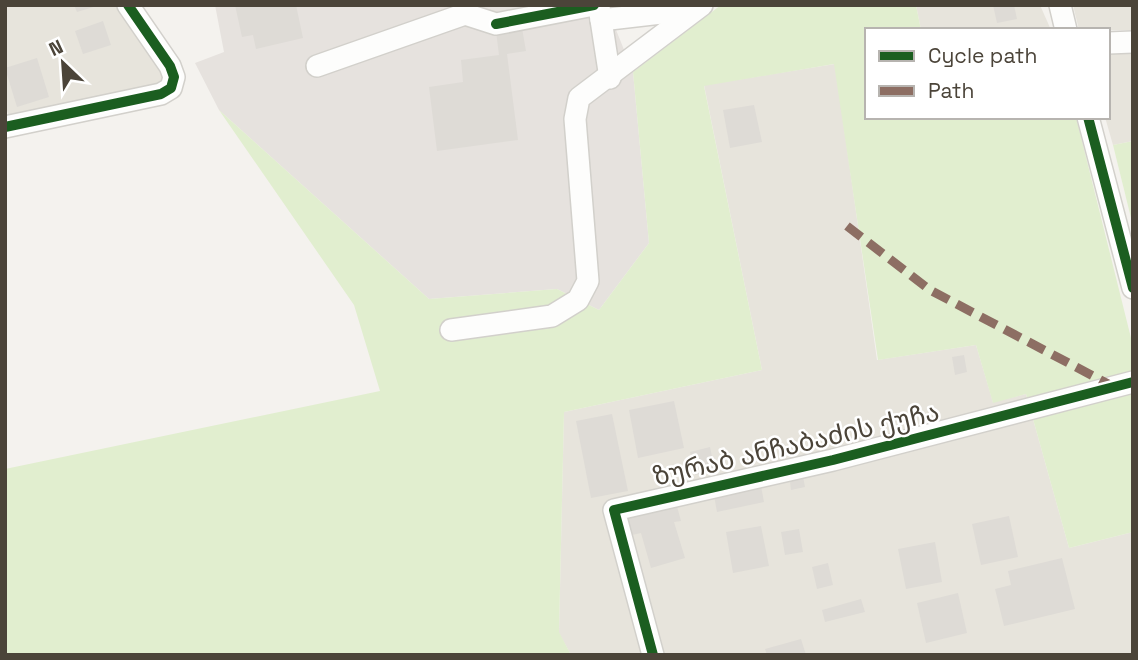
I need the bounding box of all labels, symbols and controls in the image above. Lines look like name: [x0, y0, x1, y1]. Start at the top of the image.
north arrow: [28, 28, 98, 98]
legend: [865, 28, 1110, 119]
text: N: [45, 34, 67, 62]
text: Cycle path: [928, 42, 1037, 69]
text: Path: [928, 77, 974, 104]
street label: ზურაბ ანჩაბაძის ქუჩა: [650, 395, 942, 493]

